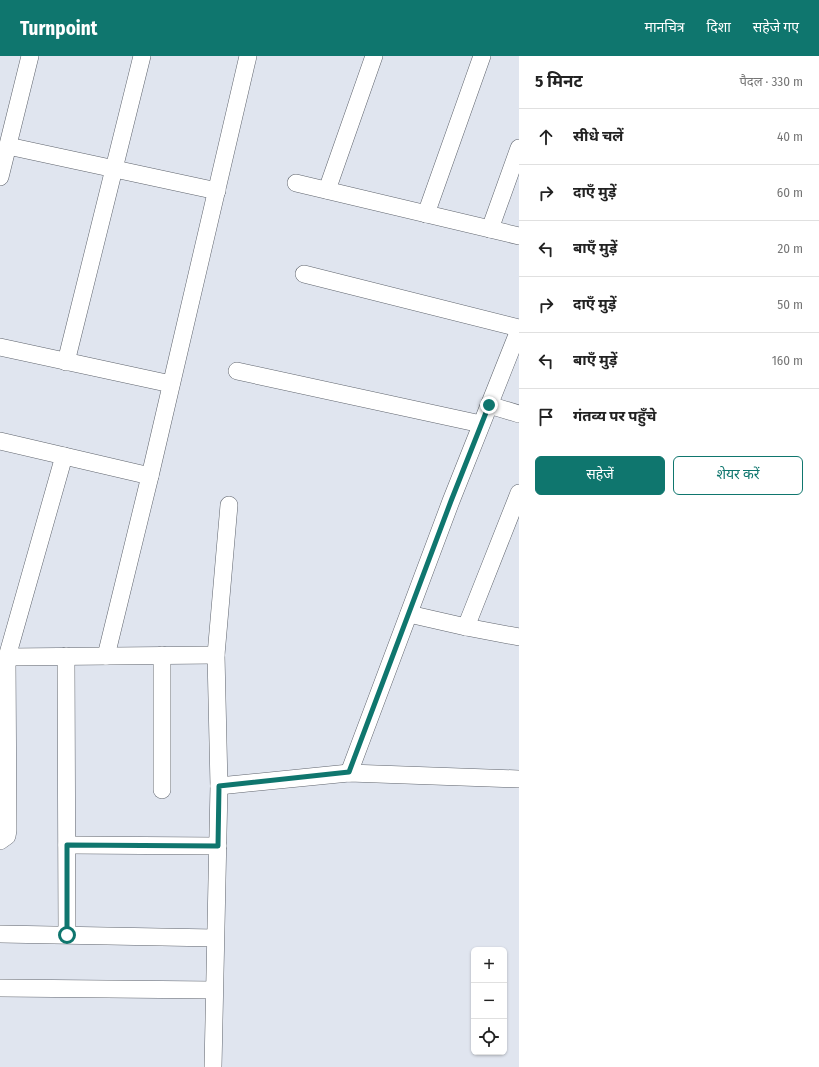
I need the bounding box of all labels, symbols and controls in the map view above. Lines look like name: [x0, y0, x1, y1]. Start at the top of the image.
text: Turnpoint: [20, 17, 97, 40]
text: मानचित्र: [645, 19, 685, 36]
text: दिशा: [707, 19, 731, 36]
text: सहेजे गए: [753, 19, 799, 36]
text: 5 मिनट: [535, 71, 583, 92]
text: पैदल · 330 m: [739, 74, 803, 89]
icon: ahead: [535, 126, 557, 148]
text: सीधे चलें: [573, 127, 623, 145]
text: 40 m: [777, 129, 803, 144]
icon: right: [535, 182, 557, 204]
text: दाएँ मुड़ें: [573, 183, 616, 201]
text: 60 m: [777, 185, 803, 200]
icon: left: [535, 238, 557, 260]
text: बाएँ मुड़ें: [573, 239, 617, 257]
text: 20 m: [777, 241, 803, 256]
icon: right: [535, 294, 557, 316]
text: दाएँ मुड़ें: [573, 295, 616, 313]
text: 50 m: [777, 297, 803, 312]
icon: left: [535, 350, 557, 372]
text: बाएँ मुड़ें: [573, 351, 617, 369]
text: 160 m: [772, 353, 803, 368]
route end: [480, 396, 498, 414]
icon: arrive: [535, 406, 557, 428]
text: गंतव्य पर पहुँचे: [573, 407, 656, 425]
button: सहेजें: [535, 456, 665, 495]
button: शेयर करें: [673, 456, 803, 495]
route start: [58, 926, 76, 944]
map controls: [471, 947, 507, 1055]
button: +: [471, 947, 507, 983]
button: −: [471, 983, 507, 1019]
button: locate: [471, 1019, 507, 1055]

